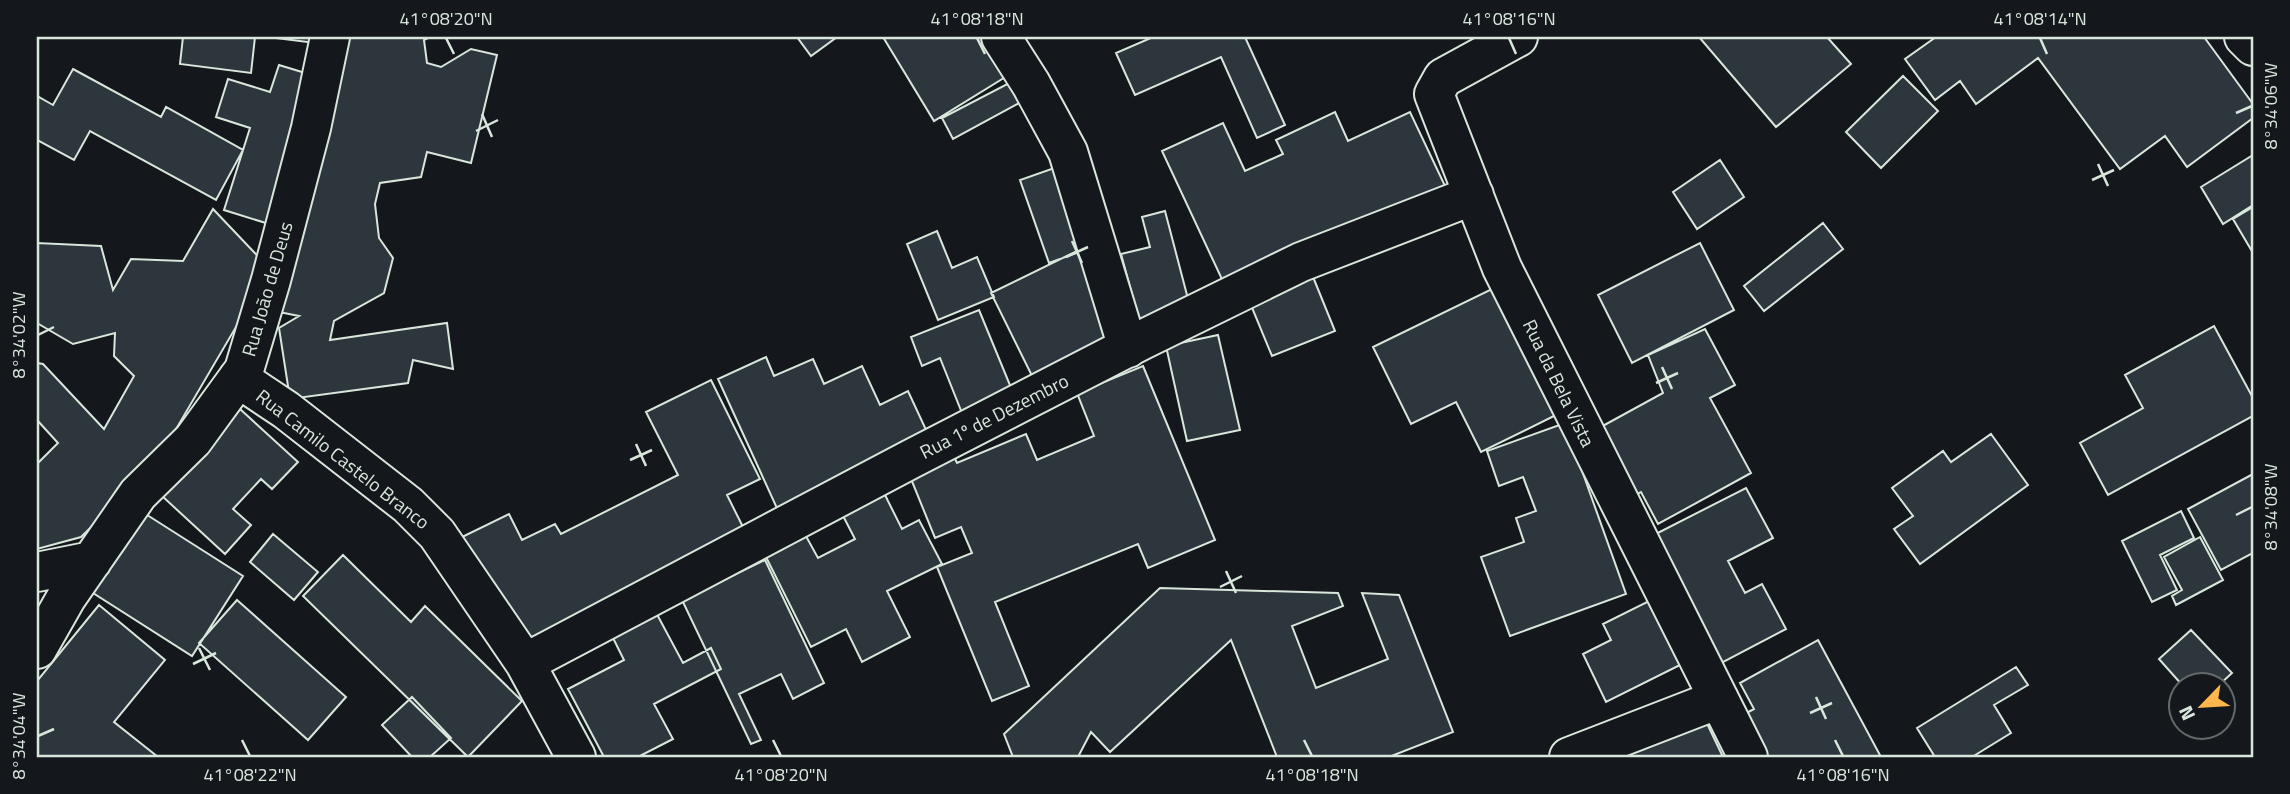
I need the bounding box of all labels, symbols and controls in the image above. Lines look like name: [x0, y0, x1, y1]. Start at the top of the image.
text: 41°08'20"N: [399, 5, 493, 32]
text: 41°08'18"N: [930, 5, 1024, 32]
text: 41°08'16"N: [1462, 5, 1556, 32]
text: 41°08'14"N: [1993, 5, 2087, 32]
text: 8°34'06"W: [2257, 63, 2284, 149]
street label: Rua João de Deus: [233, 218, 300, 360]
text: 8°34'02"W: [5, 292, 32, 378]
street label: Rua da Bela Vista: [1516, 314, 1603, 452]
street label: Rua 1º de Dezembro: [914, 365, 1073, 466]
street label: Rua Camilo Castelo Branco: [250, 381, 436, 536]
text: 8°34'08"W: [2257, 464, 2284, 550]
north arrow: [2168, 672, 2238, 742]
text: 8°34'04"W: [5, 693, 32, 779]
text: N: [2170, 701, 2202, 725]
text: 41°08'22"N: [203, 761, 297, 788]
text: 41°08'20"N: [734, 761, 828, 788]
text: 41°08'18"N: [1265, 761, 1359, 788]
text: 41°08'16"N: [1796, 761, 1890, 788]

